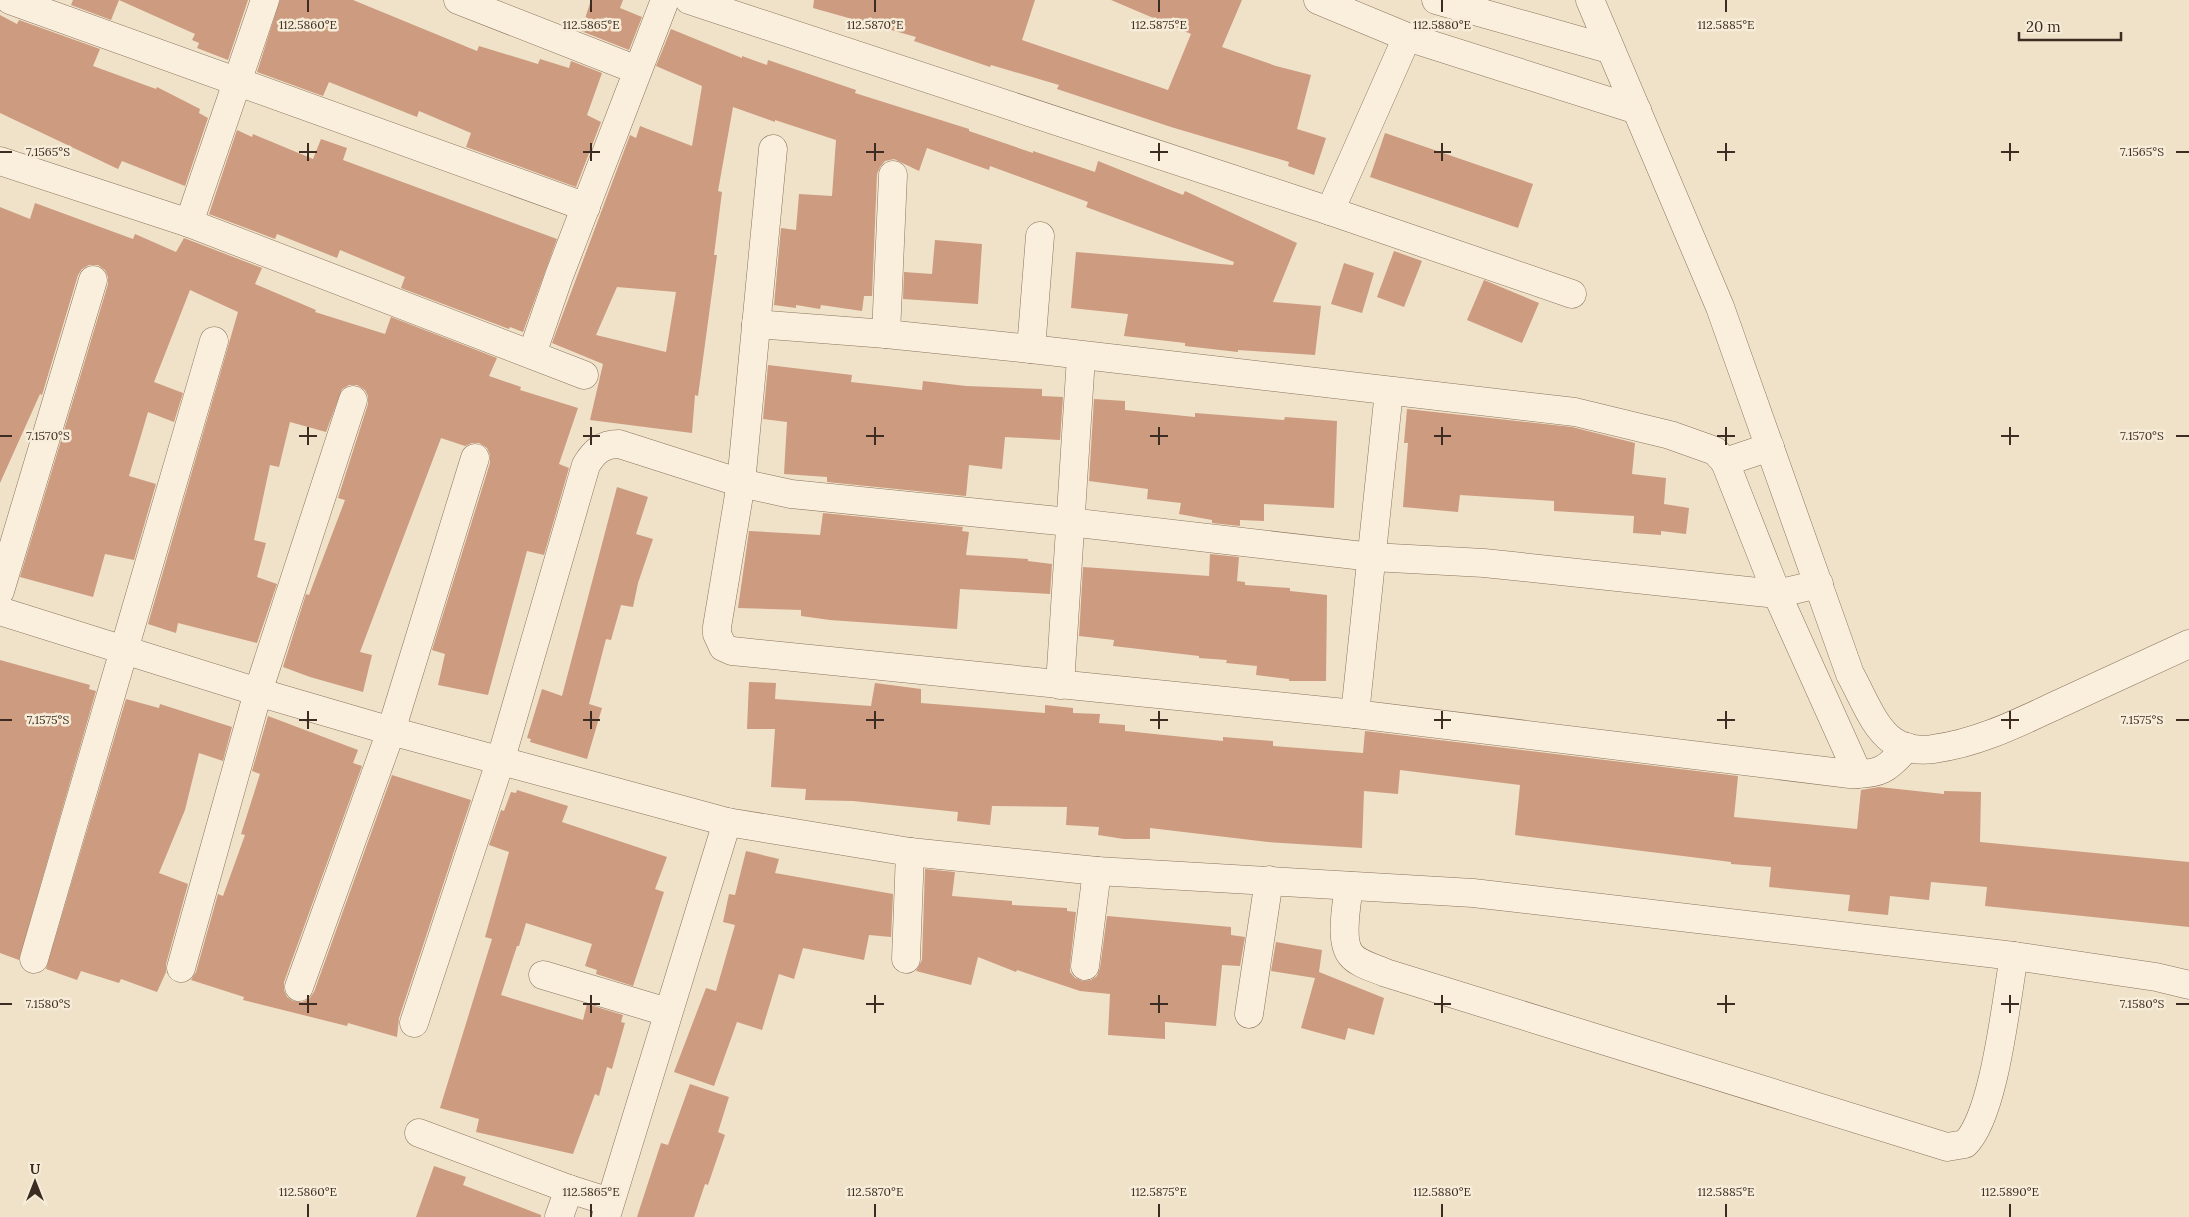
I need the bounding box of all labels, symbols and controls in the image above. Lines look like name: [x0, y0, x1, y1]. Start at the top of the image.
scale bar: [2019, 10, 2122, 42]
text: 112.5860°E: [279, 17, 337, 32]
text: 112.5865°E: [562, 17, 620, 32]
text: 112.5870°E: [847, 17, 903, 32]
text: 112.5875°E: [1131, 17, 1187, 32]
text: 112.5880°E: [1413, 17, 1471, 32]
text: 112.5885°E: [1697, 17, 1755, 32]
text: 20 m: [2026, 17, 2061, 36]
text: 7.1565°S: [26, 144, 70, 159]
text: 7.1565°S: [2120, 144, 2164, 159]
text: 7.1570°S: [26, 428, 70, 443]
text: 7.1570°S: [2120, 428, 2164, 443]
text: 7.1575°S: [27, 712, 69, 727]
text: 7.1575°S: [2121, 712, 2163, 727]
text: 7.1580°S: [26, 996, 71, 1011]
text: 7.1580°S: [2120, 996, 2165, 1011]
north arrow: [10, 1157, 60, 1207]
text: U: [30, 1160, 41, 1178]
text: 112.5860°E: [279, 1184, 337, 1199]
text: 112.5865°E: [562, 1184, 620, 1199]
text: 112.5870°E: [847, 1184, 903, 1199]
text: 112.5875°E: [1131, 1184, 1187, 1199]
text: 112.5880°E: [1413, 1184, 1471, 1199]
text: 112.5885°E: [1697, 1184, 1755, 1199]
text: 112.5890°E: [1981, 1184, 2039, 1199]

